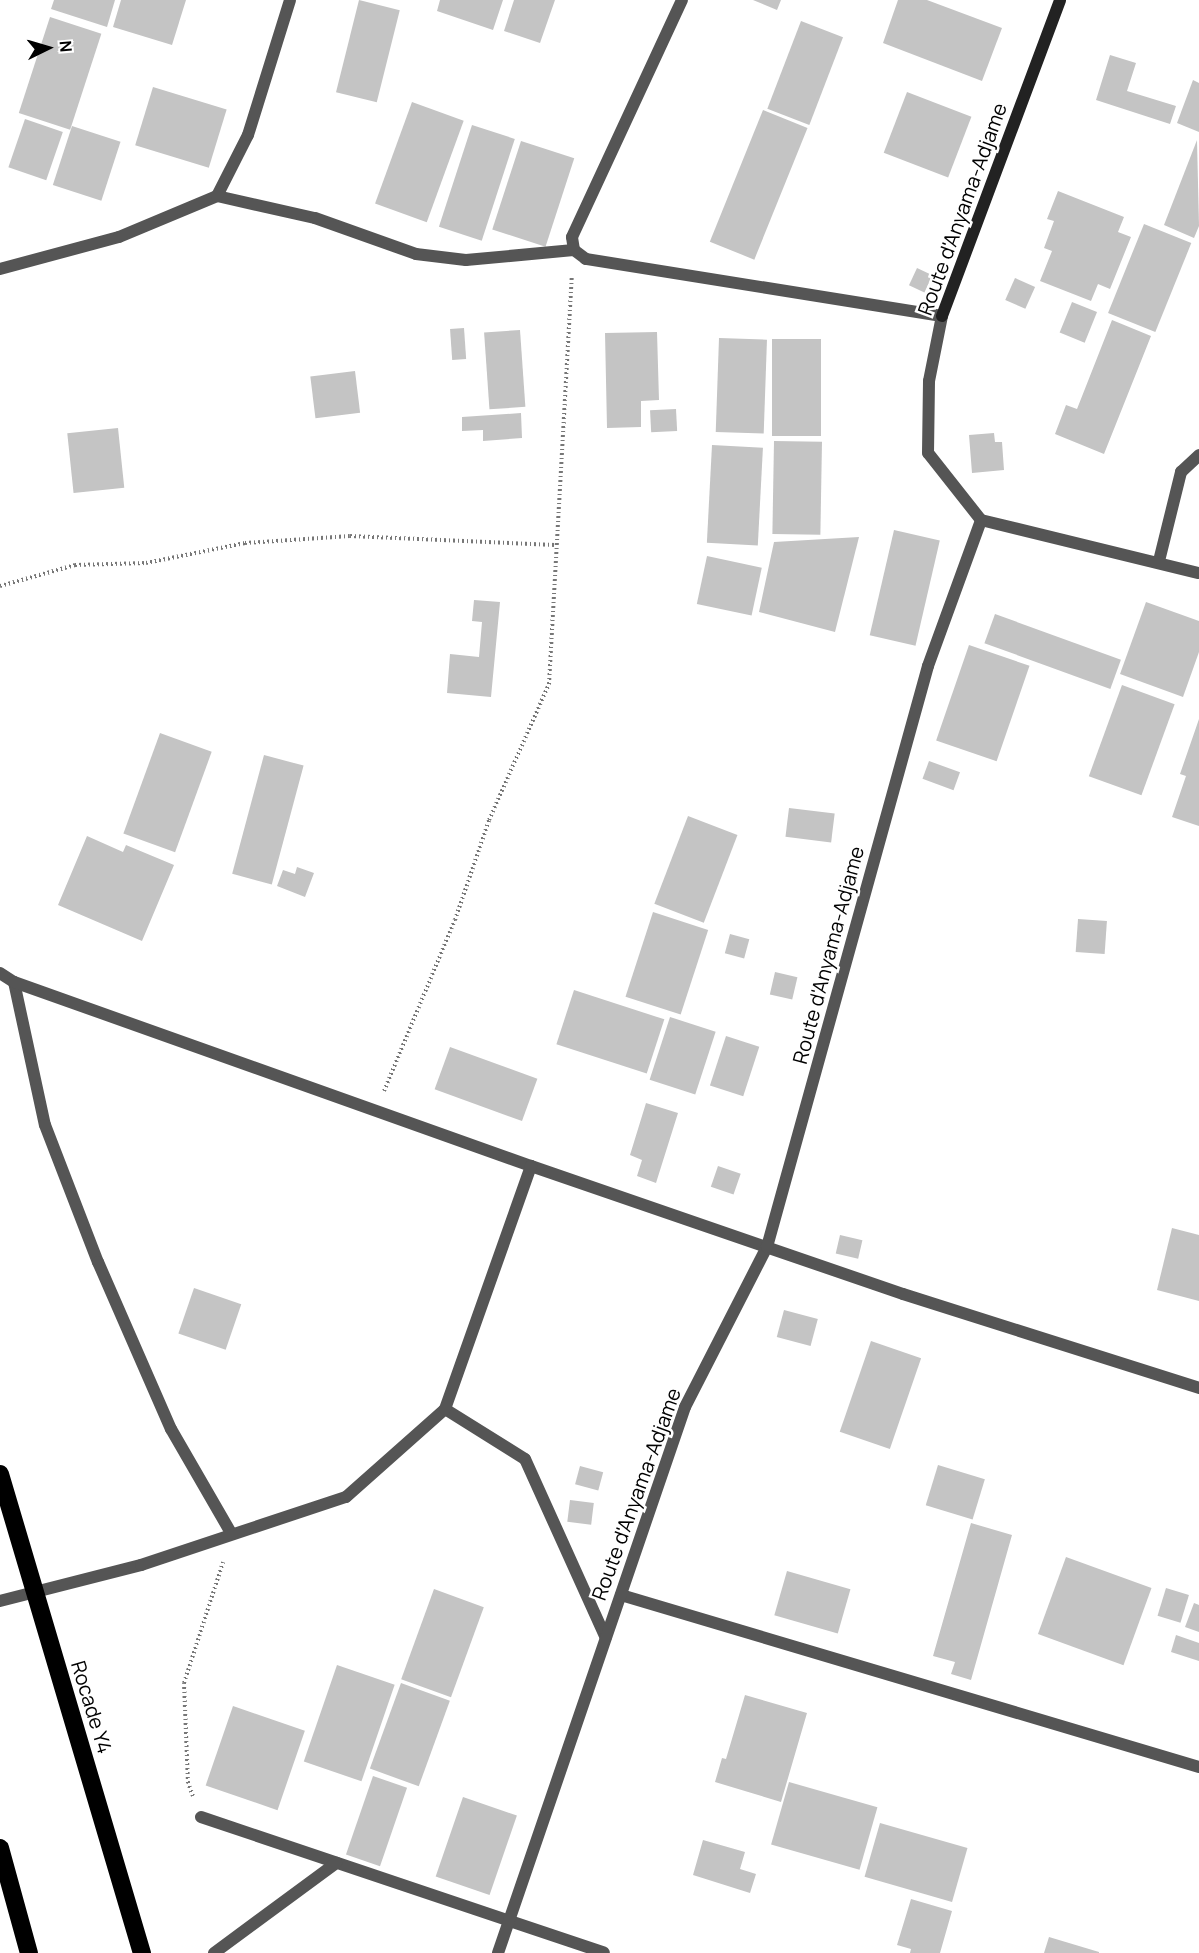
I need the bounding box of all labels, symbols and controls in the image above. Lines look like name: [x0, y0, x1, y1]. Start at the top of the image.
north arrow: [18, 18, 78, 78]
text: N: [54, 40, 77, 53]
street label: Route d'Anyama-Adjame: [912, 100, 1012, 318]
street label: Route d'Anyama-Adjame: [787, 844, 869, 1066]
street label: Route d'Anyama-Adjame: [586, 1385, 686, 1603]
street label: Rocade Y4: [67, 1658, 117, 1756]

